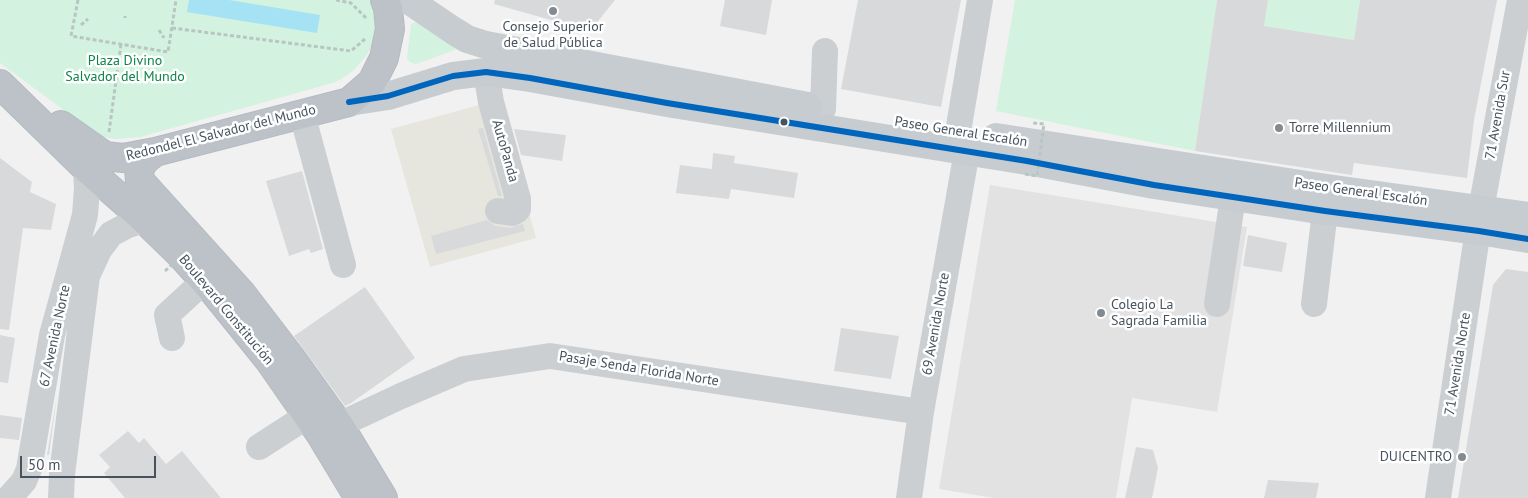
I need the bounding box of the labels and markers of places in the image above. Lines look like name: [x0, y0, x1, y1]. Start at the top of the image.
marker: Consejo Superior de Salud Pública: [547, 5, 559, 17]
place label: Consejo Superior de Salud Pública: [502, 19, 604, 52]
unlabelled marker: [779, 117, 789, 127]
place label: Torre Millennium: [1289, 120, 1391, 136]
marker: Torre Millennium: [1273, 122, 1285, 134]
place label: Colegio La Sagrada Familia: [1111, 297, 1207, 330]
marker: Colegio La Sagrada Familia: [1095, 307, 1107, 319]
place label: DUICENTRO: [1380, 449, 1452, 465]
marker: DUICENTRO: [1456, 451, 1468, 463]

